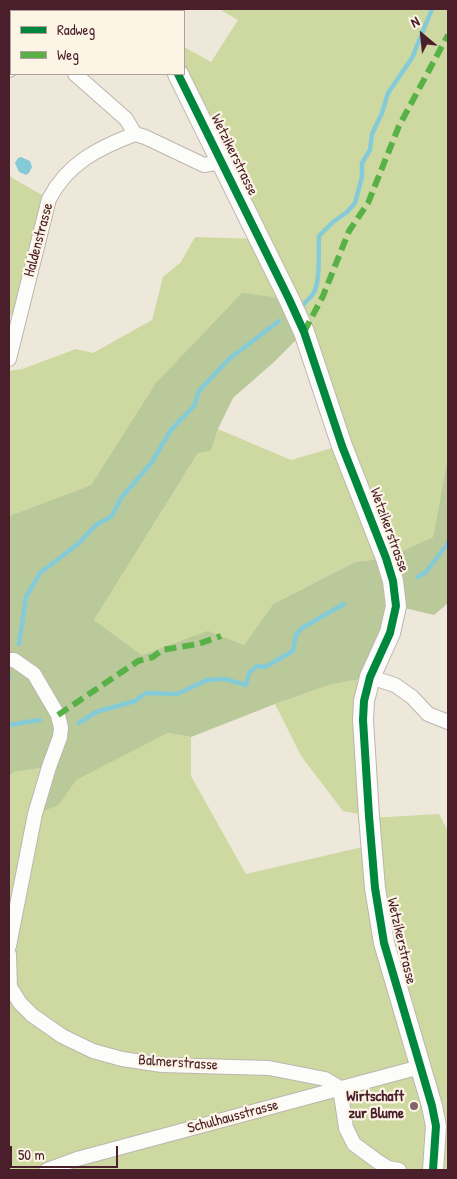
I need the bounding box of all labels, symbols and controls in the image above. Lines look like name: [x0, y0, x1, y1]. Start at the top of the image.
legend: [10, 10, 185, 75]
north arrow: [397, 10, 447, 60]
text: N: [407, 11, 422, 31]
text: Radweg: [57, 19, 95, 40]
text: Weg: [57, 44, 79, 65]
street label: Wetzikerstrasse: [207, 111, 261, 199]
street label: Haldenstrasse: [21, 201, 57, 279]
street label: Wetzikerstrasse: [365, 485, 413, 575]
street label: Wetzikerstrasse: [382, 896, 420, 986]
street label: Balmerstrasse: [138, 1051, 218, 1075]
place label: Wirtschaft zur Blume: [346, 1088, 404, 1123]
street label: Schulhausstrasse: [186, 1096, 280, 1138]
marker: Wirtschaft zur Blume: [408, 1100, 420, 1112]
scale bar: [12, 1136, 120, 1168]
text: 50 m: [18, 1144, 45, 1165]

